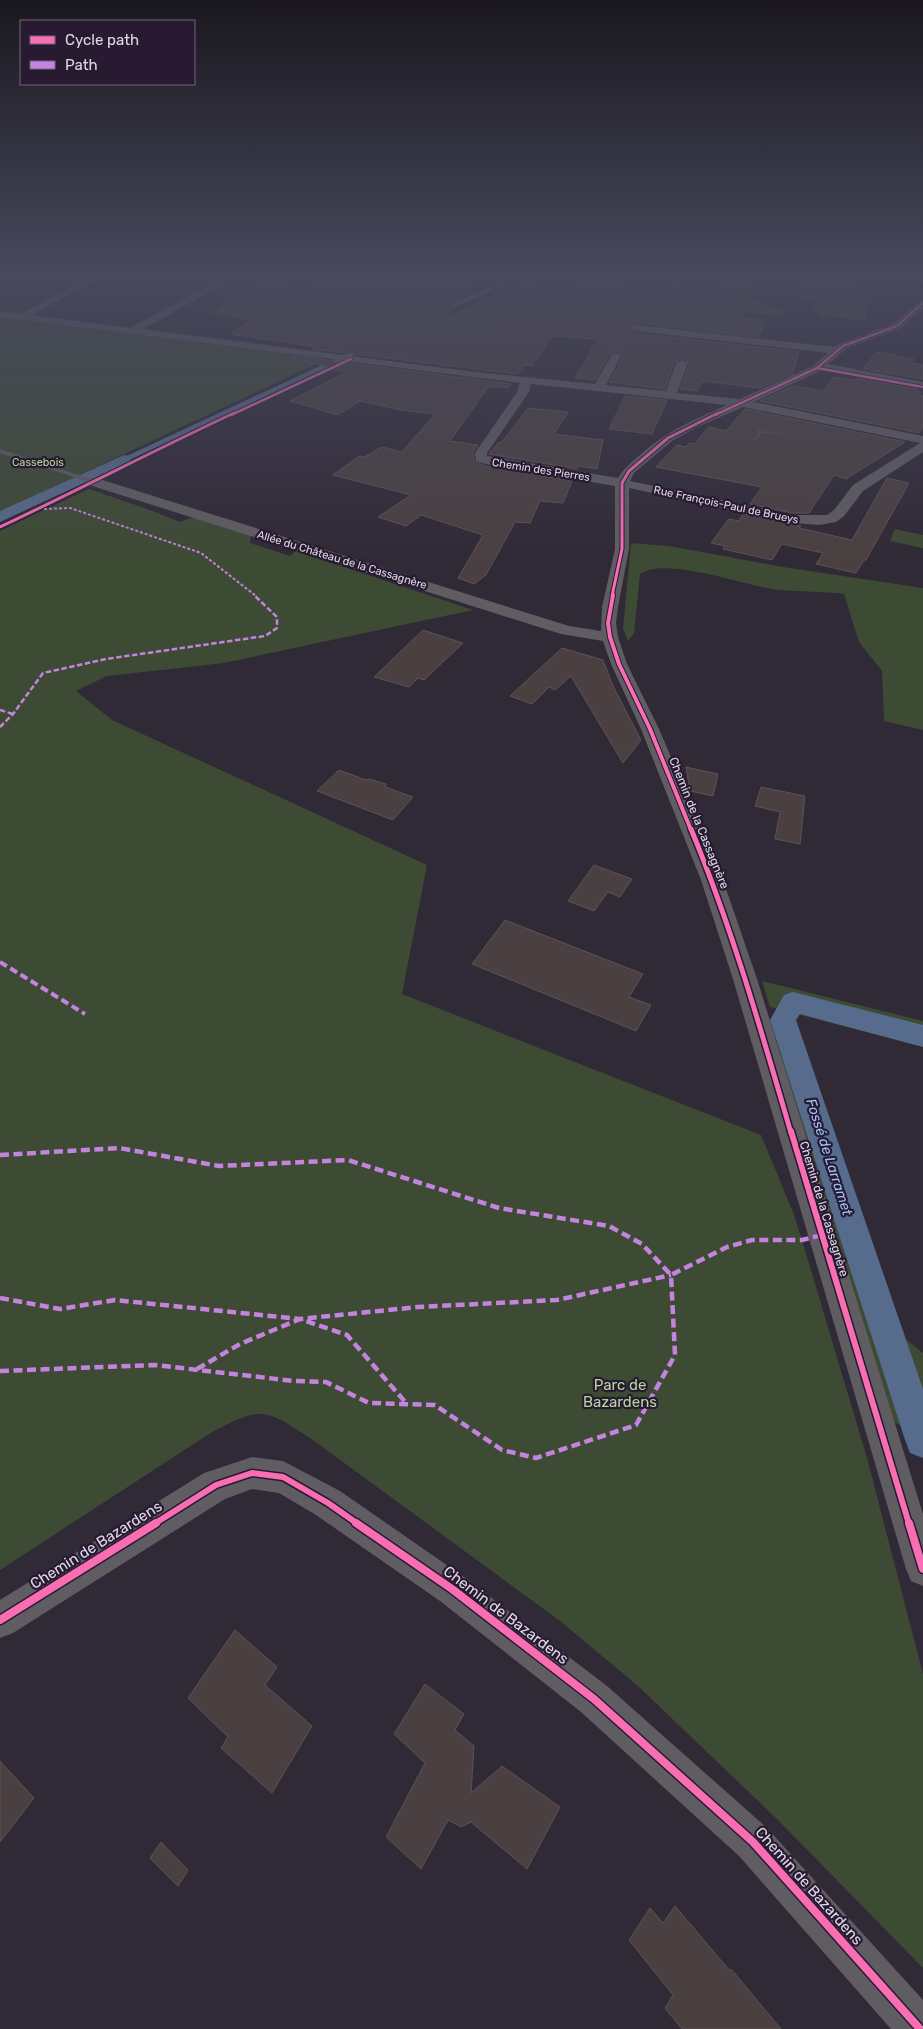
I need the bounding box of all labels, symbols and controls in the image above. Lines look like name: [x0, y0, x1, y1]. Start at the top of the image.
legend: [20, 20, 195, 85]
text: Cycle path: [65, 31, 139, 49]
text: Path: [65, 56, 98, 74]
park label: Cassebois: [12, 456, 64, 469]
street label: Chemin des Pierres: [491, 456, 591, 484]
street label: Rue François-Paul de Brueys: [652, 483, 800, 527]
street label: Allée du Château de la Cassagnère: [256, 528, 428, 592]
street label: Chemin de la Cassagnère: [666, 755, 732, 891]
water label: Fossé de Larramet: [802, 1096, 856, 1218]
street label: Chemin de la Cassagnère: [797, 1140, 851, 1279]
park label: Parc de Bazardens: [583, 1376, 657, 1411]
street label: Chemin de Bazardens: [27, 1497, 166, 1593]
street label: Chemin de Bazardens: [440, 1562, 572, 1668]
street label: Chemin de Bazardens: [751, 1823, 867, 1949]

